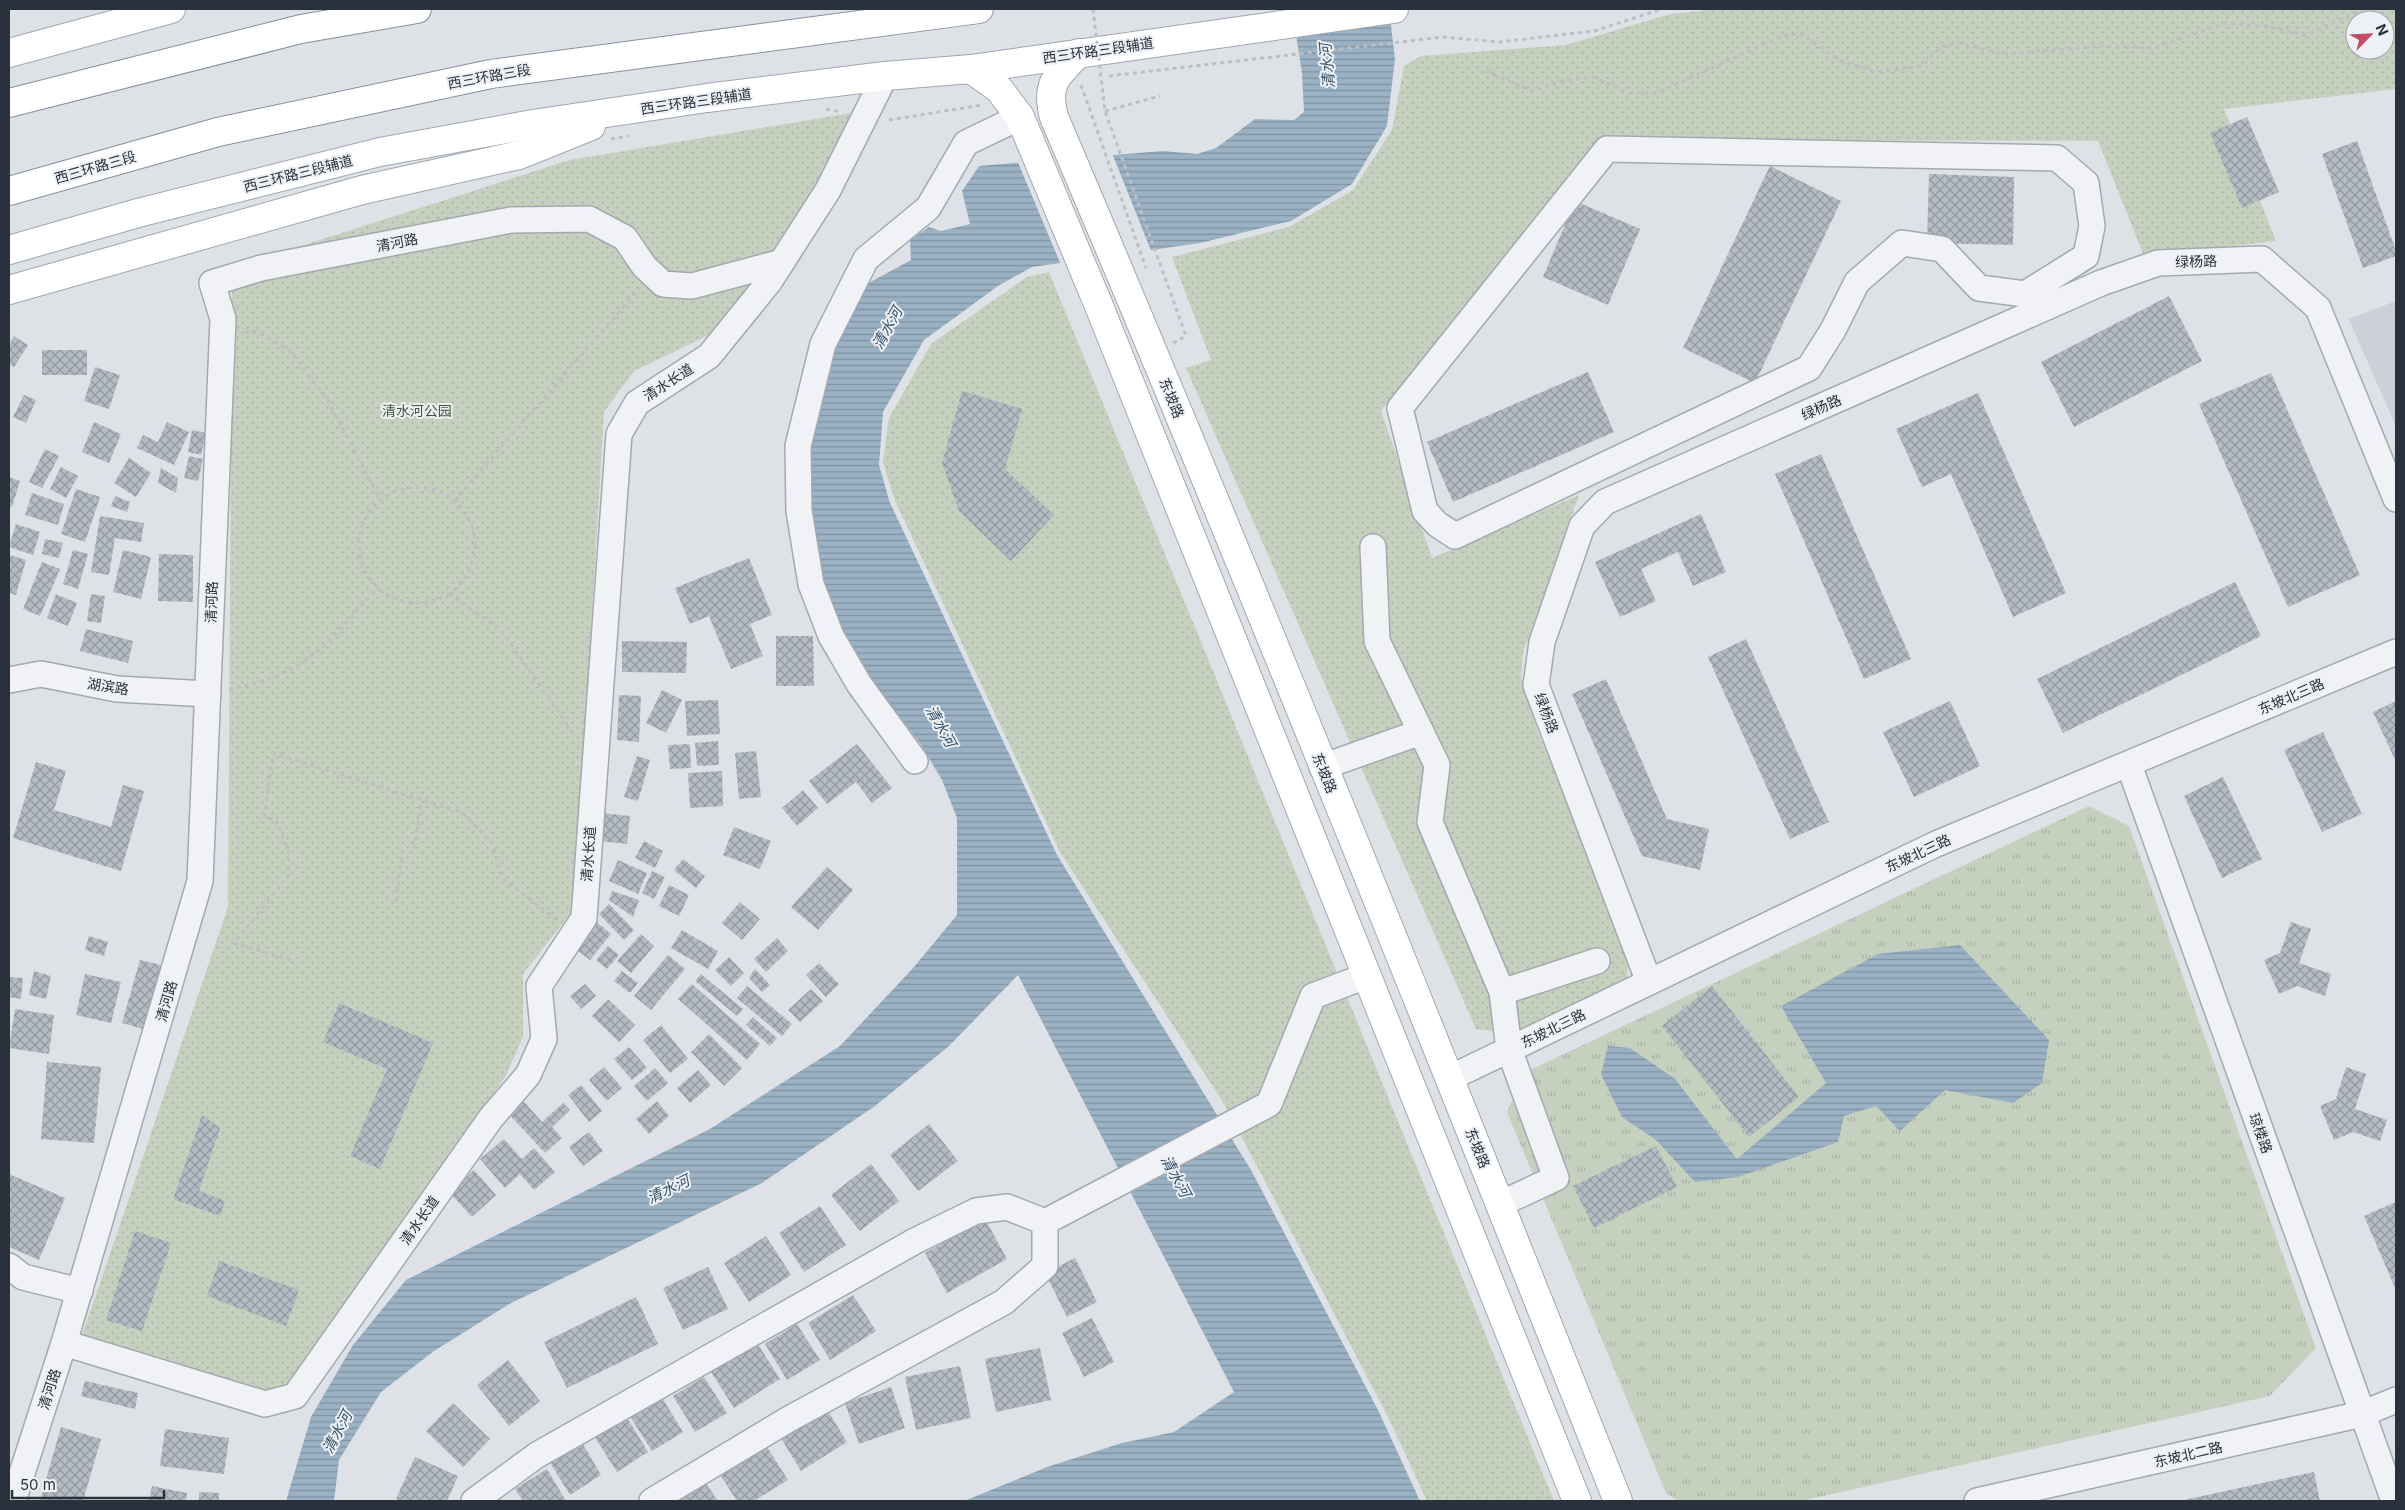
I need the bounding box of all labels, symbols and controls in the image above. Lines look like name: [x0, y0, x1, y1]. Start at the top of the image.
north arrow: [2345, 10, 2395, 60]
text: N: [2372, 21, 2392, 38]
street label: 西三环路三段辅道: [1041, 34, 1155, 66]
water label: 清水河: [1315, 40, 1338, 89]
street label: 西三环路三段: [446, 60, 532, 92]
street label: 西三环路三段辅道: [639, 85, 753, 117]
street label: 西三环路三段: [52, 147, 138, 187]
street label: 西三环路三段辅道: [242, 151, 354, 195]
street label: 清河路: [375, 230, 419, 254]
street label: 绿杨路: [2175, 252, 2217, 270]
water label: 清水河: [868, 301, 908, 352]
street label: 清水长道: [640, 360, 696, 404]
street label: 东坡路: [1156, 375, 1188, 421]
street label: 绿杨路: [1798, 391, 1844, 423]
park label: 清水河公园: [382, 402, 452, 419]
street label: 清河路: [202, 581, 220, 623]
street label: 湖滨路: [86, 674, 130, 698]
street label: 东坡北三路: [2255, 675, 2327, 717]
street label: 绿杨路: [1532, 690, 1562, 736]
water label: 清水河: [922, 702, 962, 753]
street label: 东坡路: [1309, 750, 1341, 796]
street label: 清水长道: [578, 825, 598, 883]
street label: 东坡北三路: [1883, 831, 1953, 875]
street label: 清河路: [152, 978, 180, 1024]
street label: 东坡北三路: [1518, 1005, 1588, 1051]
street label: 琼楼路: [2246, 1110, 2276, 1156]
street label: 东坡路: [1462, 1125, 1494, 1171]
water label: 清水河: [1157, 1152, 1196, 1203]
water label: 清水河: [644, 1169, 695, 1207]
street label: 清水长道: [396, 1192, 442, 1248]
street label: 清河路: [34, 1366, 64, 1412]
water label: 清水河: [318, 1405, 357, 1456]
street label: 东坡北二路: [2152, 1438, 2224, 1470]
scale bar: [12, 1468, 165, 1500]
text: 50 m: [20, 1475, 56, 1494]

